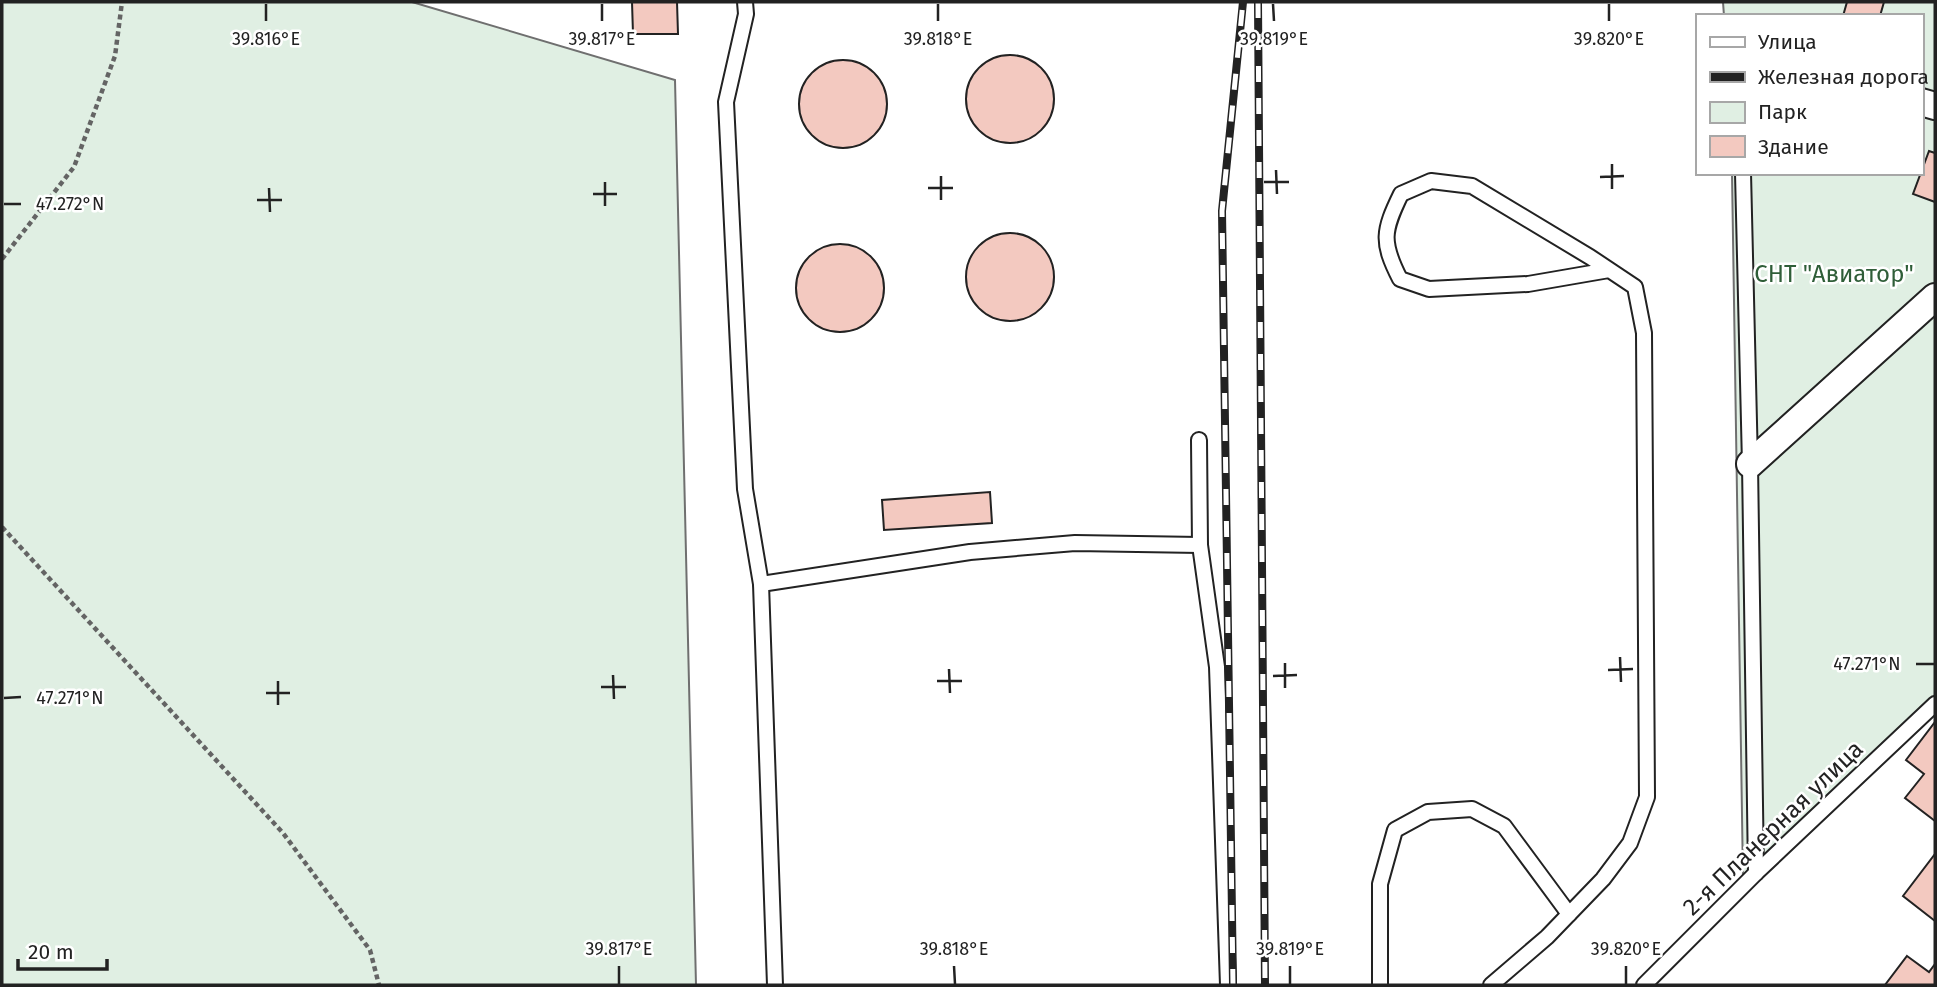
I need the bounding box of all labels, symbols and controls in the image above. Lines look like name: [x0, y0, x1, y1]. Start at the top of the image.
legend: [1696, 14, 1923, 175]
text: 39.816°E: [232, 28, 300, 50]
text: 39.817°E: [569, 28, 635, 50]
text: 39.818°E: [904, 28, 972, 50]
text: 39.819°E: [1240, 28, 1308, 50]
text: 39.820°E: [1574, 28, 1644, 50]
text: Улица: [1758, 29, 1817, 55]
text: Железная дорога: [1758, 64, 1929, 90]
text: Парк: [1758, 99, 1807, 125]
text: Здание: [1758, 134, 1829, 160]
text: 47.272°N: [36, 193, 104, 215]
park label: СНТ "Авиатор": [1754, 260, 1914, 288]
text: 47.271°N: [1833, 653, 1901, 675]
text: 47.271°N: [36, 687, 104, 709]
street label: 2-я Планерная улица: [1677, 735, 1869, 921]
scale bar: [18, 928, 107, 972]
text: 39.817°E: [586, 938, 652, 960]
text: 39.818°E: [920, 938, 988, 960]
text: 39.819°E: [1256, 938, 1324, 960]
text: 39.820°E: [1591, 938, 1661, 960]
text: 20 m: [28, 939, 74, 965]

